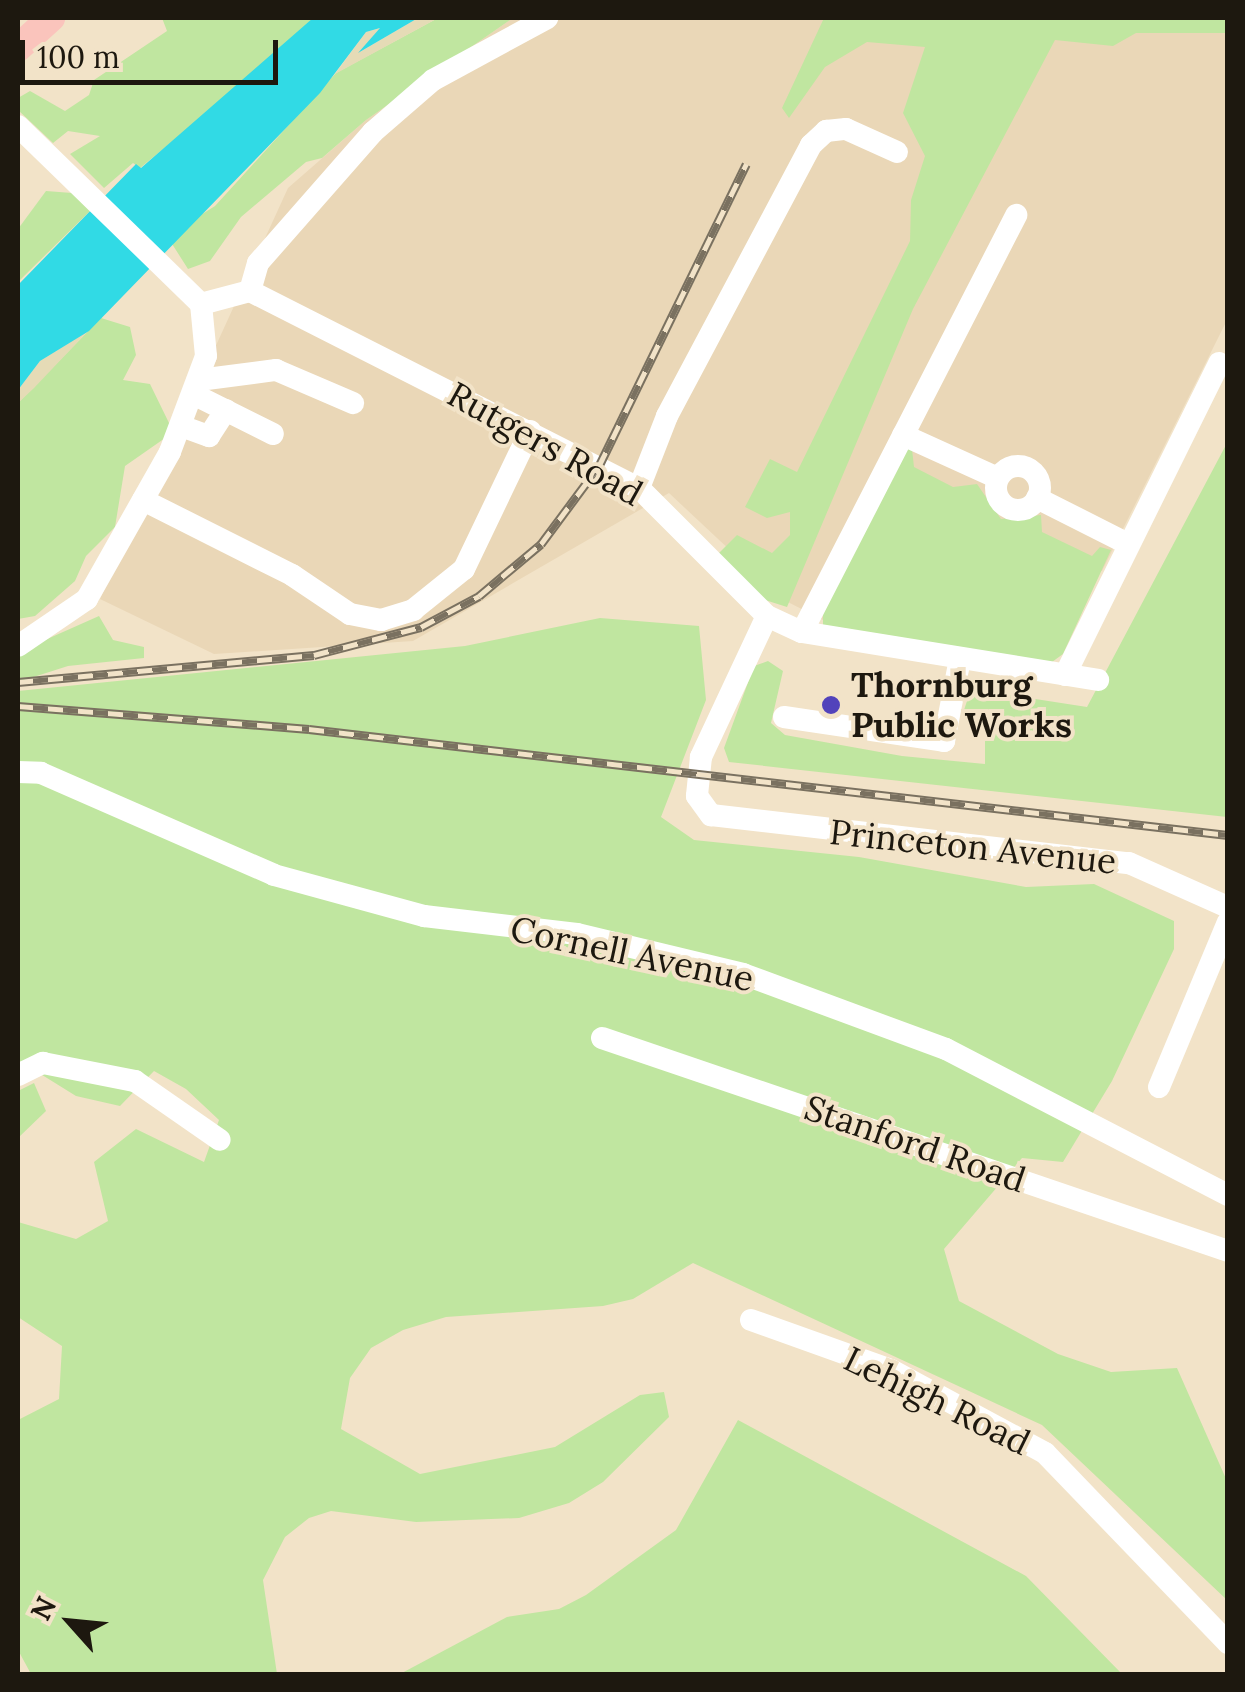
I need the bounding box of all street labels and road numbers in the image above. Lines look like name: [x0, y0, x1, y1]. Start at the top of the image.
street label: Rutgers Road: [440, 373, 650, 515]
street label: Princeton Avenue: [828, 811, 1118, 883]
street label: Cornell Avenue: [507, 908, 757, 1000]
street label: Stanford Road: [799, 1087, 1031, 1201]
street label: Lehigh Road: [837, 1338, 1037, 1464]

